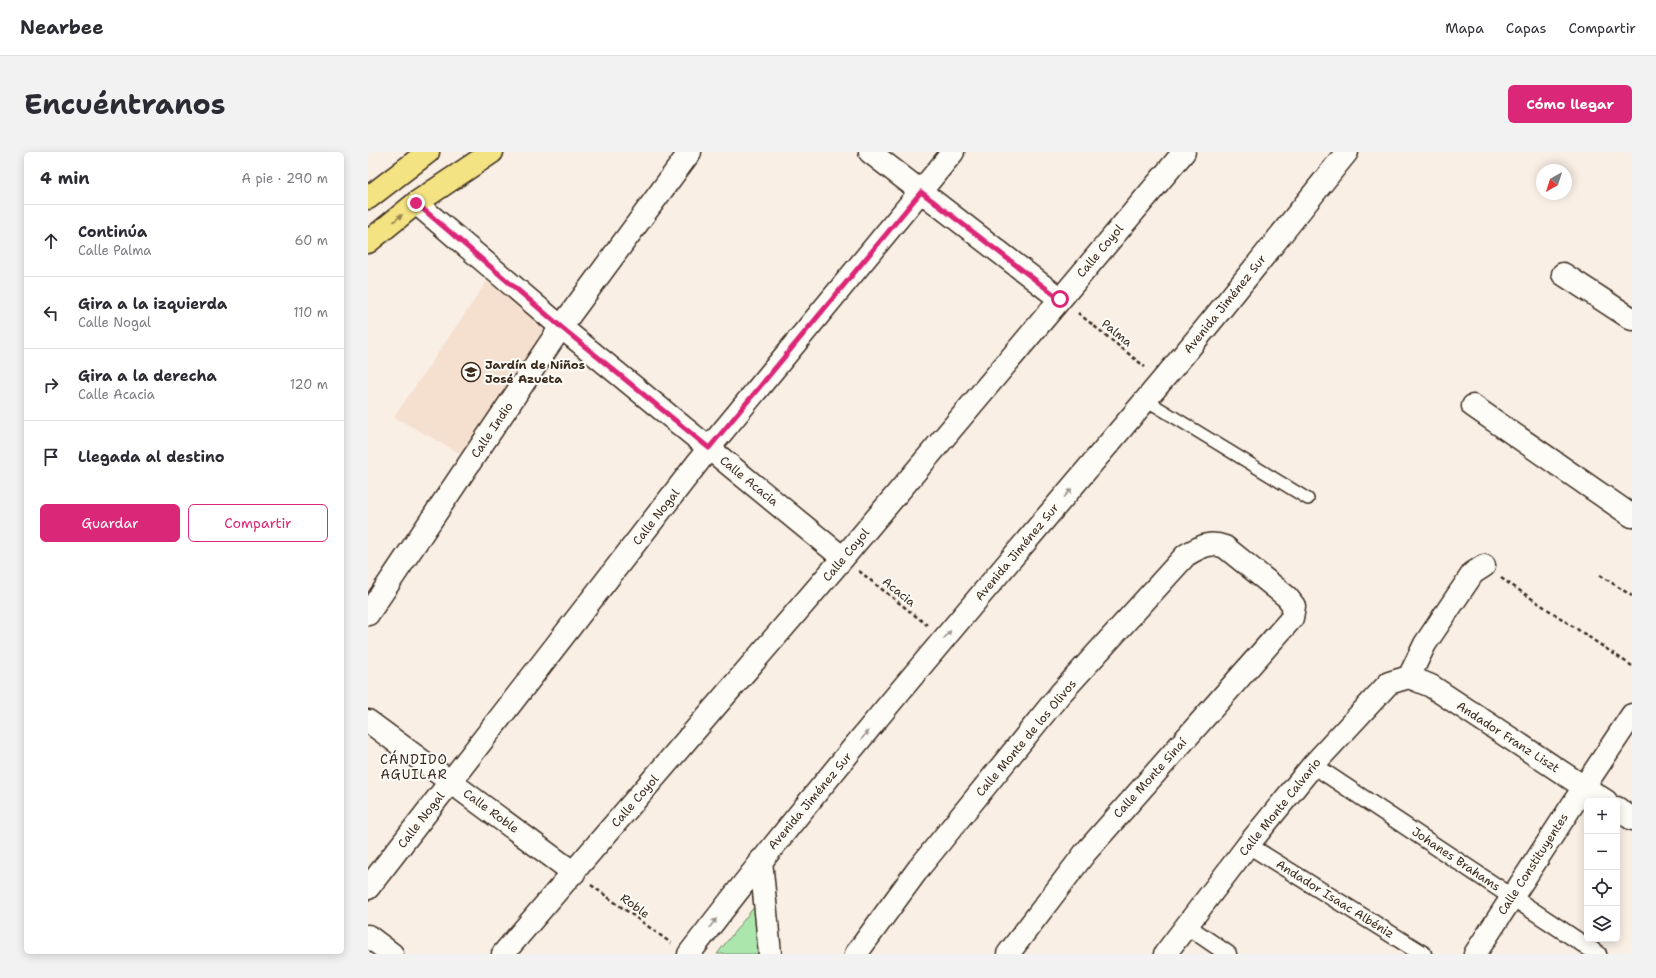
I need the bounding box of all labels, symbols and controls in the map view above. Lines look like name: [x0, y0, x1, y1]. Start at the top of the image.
text: Nearbee: [20, 15, 104, 40]
text: Mapa: [1445, 19, 1484, 37]
text: Capas: [1506, 19, 1547, 37]
text: Compartir: [1569, 19, 1636, 37]
text: Encuéntranos: [24, 85, 226, 123]
button: Cómo llegar: [1508, 85, 1632, 123]
north arrow: [1536, 164, 1572, 200]
text: 4 min: [40, 167, 90, 189]
text: A pie · 290 m: [242, 170, 328, 187]
route end: [407, 194, 425, 212]
one-way arrow: [393, 213, 404, 222]
street label: Calle Coyol: [1073, 221, 1127, 281]
text: Continúa: [78, 222, 147, 242]
icon: ahead: [40, 230, 62, 252]
text: 60 m: [295, 232, 328, 249]
text: Calle Palma: [78, 242, 151, 259]
street label: Avenida Jiménez Sur: [1180, 251, 1270, 357]
route start: [1051, 290, 1069, 308]
text: Gira a la izquierda: [78, 294, 227, 314]
icon: left: [40, 302, 62, 324]
text: 110 m: [293, 304, 328, 321]
text: Calle Nogal: [78, 314, 151, 331]
street label: Palma: [1098, 316, 1136, 351]
place label: Jardín de Niños José Azueta: [485, 357, 585, 387]
school or university icon: Jardín de Niños José Azueta: [460, 361, 482, 383]
text: Gira a la derecha: [78, 366, 217, 386]
icon: right: [40, 374, 62, 396]
text: 120 m: [290, 376, 328, 393]
text: Calle Acacia: [78, 386, 155, 403]
street label: Calle Indio: [467, 399, 517, 461]
icon: arrive: [40, 446, 62, 468]
text: Llegada al destino: [78, 447, 225, 467]
street label: Calle Acacia: [716, 452, 782, 510]
street label: Calle Nogal: [629, 485, 683, 548]
one-way arrow: [1063, 487, 1072, 498]
street label: Avenida Jiménez Sur: [971, 500, 1063, 604]
button: Guardar: [40, 504, 180, 542]
button: Compartir: [188, 504, 328, 542]
street label: Calle Coyol: [819, 525, 873, 585]
street label: Acacia: [879, 574, 919, 611]
one-way arrow: [943, 629, 952, 640]
street label: Calle Monte de los Olivos: [972, 676, 1080, 800]
street label: Andador Franz Liszt: [1453, 698, 1563, 776]
one-way arrow: [860, 729, 869, 740]
street label: Calle Monte Sinaí: [1110, 734, 1191, 821]
street label: Avenida Jiménez Sur: [764, 749, 856, 853]
district label: CÁNDIDO AGUILAR: [380, 750, 448, 783]
street label: Calle Monte Calvario: [1236, 755, 1324, 859]
street label: Calle Coyol: [608, 771, 662, 831]
street label: Calle Roble: [460, 785, 522, 837]
street label: Calle Nogal: [394, 788, 448, 851]
map controls: [1584, 798, 1620, 942]
button: +: [1584, 798, 1620, 834]
street label: Calle Constituyentes: [1494, 810, 1572, 918]
street label: Johanes Brahams: [1409, 823, 1503, 895]
button: −: [1584, 834, 1620, 870]
street label: Andador Isaac Albéniz: [1273, 856, 1397, 942]
button: locate: [1584, 870, 1620, 906]
street label: Roble: [617, 890, 653, 922]
button: layers: [1584, 906, 1620, 942]
one-way arrow: [708, 918, 717, 929]

